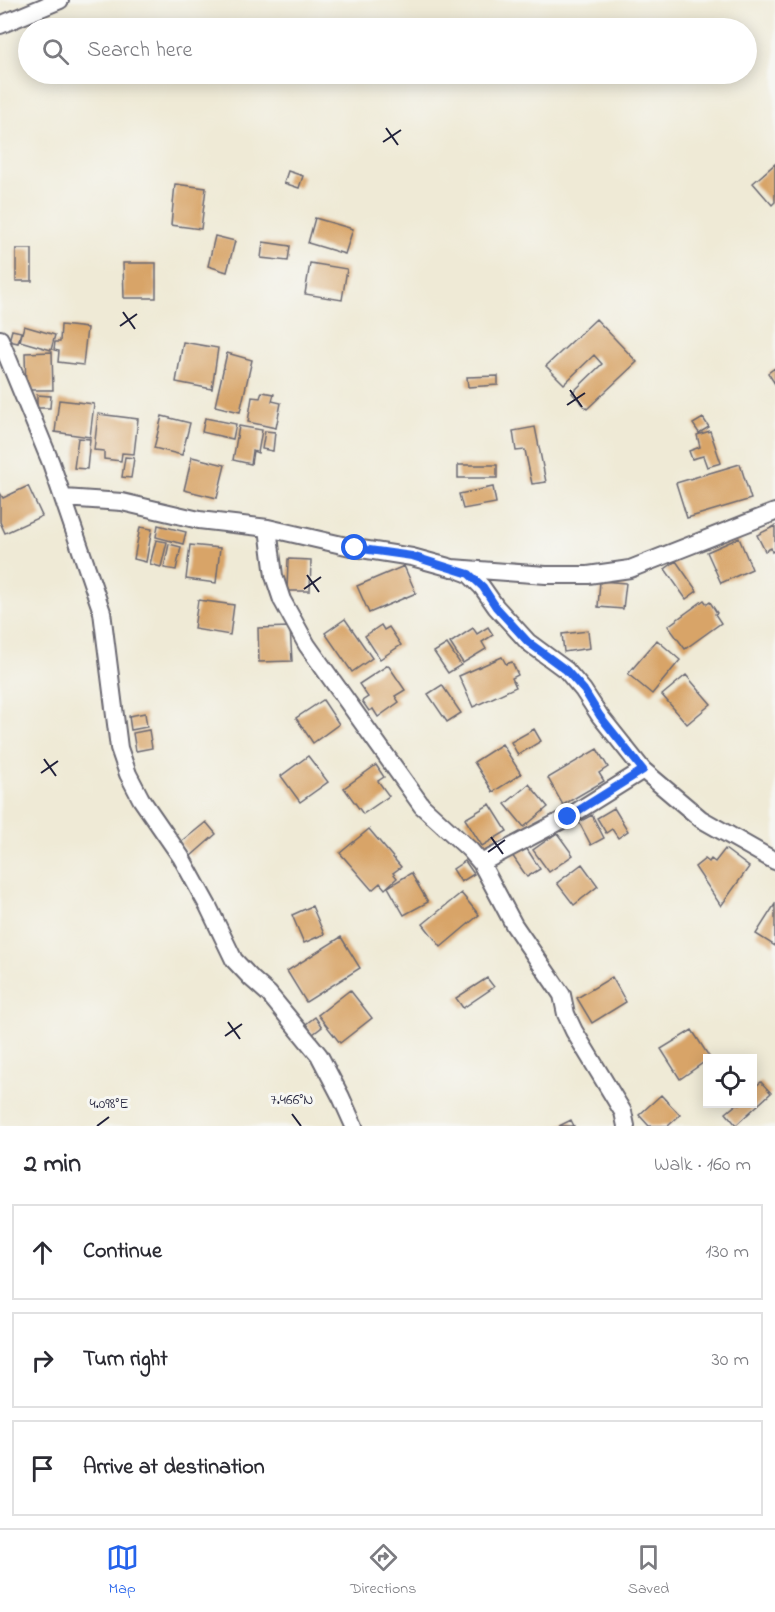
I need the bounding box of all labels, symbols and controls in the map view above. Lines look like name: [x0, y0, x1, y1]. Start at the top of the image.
search box: [18, 18, 757, 84]
icon: search: [39, 35, 72, 68]
text: Search here: [87, 35, 192, 67]
route start: [341, 534, 367, 560]
route end: [554, 803, 580, 829]
map controls: [703, 1054, 757, 1108]
button: locate: [703, 1054, 757, 1108]
text: 7.466°N: [271, 1089, 313, 1111]
text: 4.098°E: [90, 1093, 128, 1115]
text: 2 min: [24, 1146, 81, 1184]
text: Walk · 160 m: [654, 1151, 751, 1180]
icon: ahead: [26, 1236, 59, 1269]
text: Continue: [83, 1236, 162, 1268]
text: 130 m: [705, 1238, 749, 1267]
icon: right: [26, 1344, 59, 1377]
text: Turn right: [83, 1344, 168, 1376]
text: 30 m: [712, 1346, 749, 1375]
icon: arrive: [26, 1452, 59, 1485]
text: Arrive at destination: [83, 1452, 265, 1484]
tab: Map: [106, 1541, 139, 1601]
tab: Directions: [350, 1541, 416, 1601]
tab: Saved: [628, 1541, 669, 1601]

